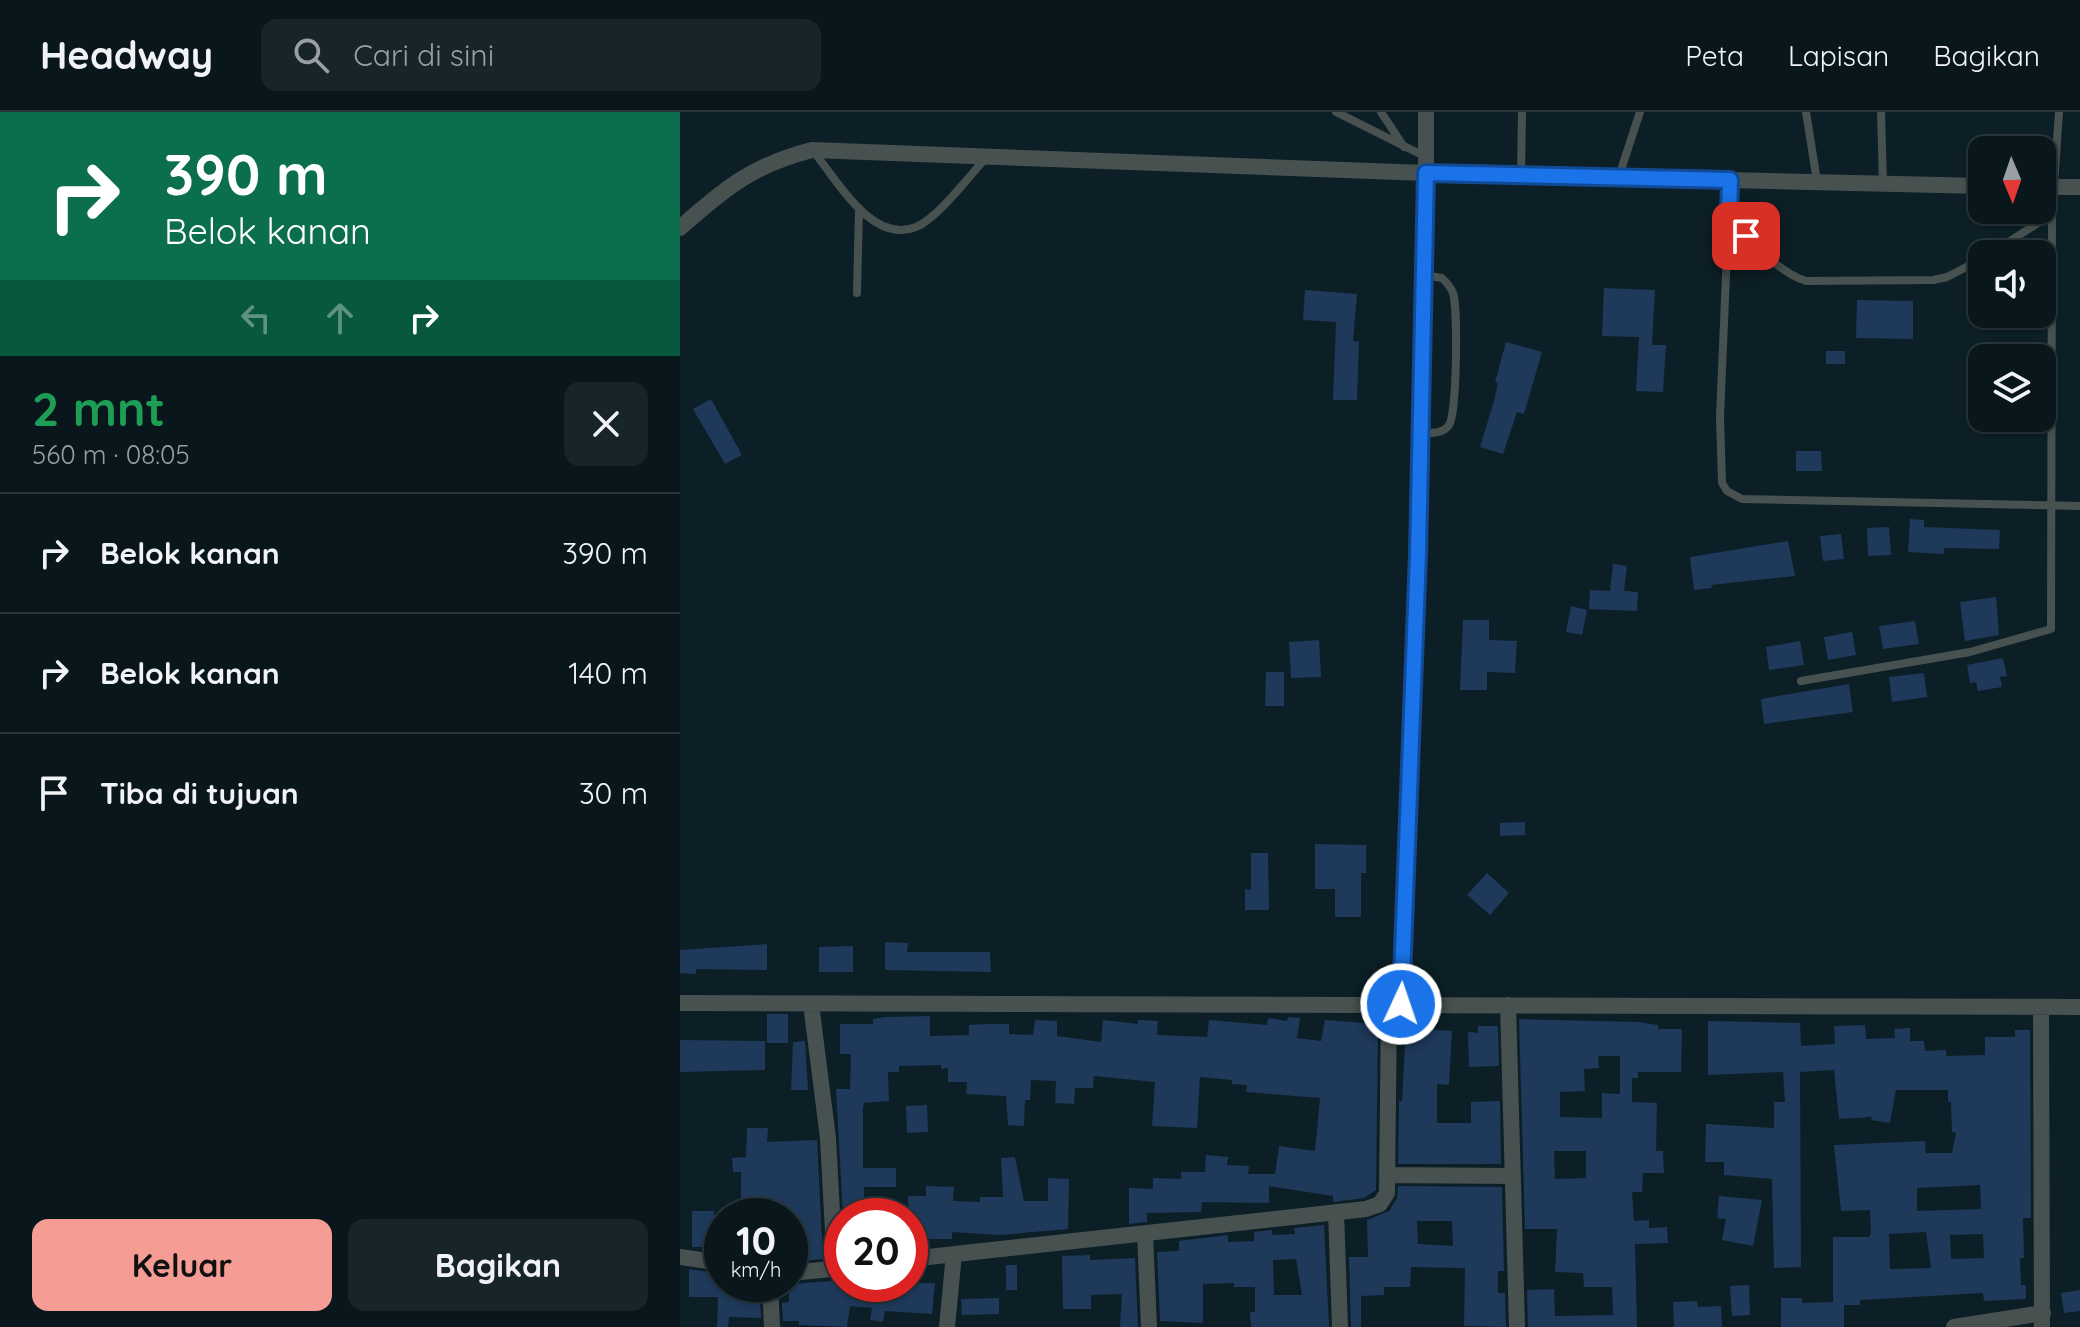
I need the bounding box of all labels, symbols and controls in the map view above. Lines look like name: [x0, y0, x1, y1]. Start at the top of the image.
search box: [261, 19, 821, 91]
text: Headway: [40, 31, 213, 79]
icon: search: [289, 33, 333, 77]
text: Cari di sini: [353, 36, 494, 74]
text: Peta: [1685, 38, 1744, 73]
text: Lapisan: [1788, 38, 1889, 73]
text: Bagikan: [1933, 38, 2040, 73]
north arrow: [1968, 136, 2056, 224]
map controls: [1968, 136, 2056, 432]
text: 390 m: [164, 139, 328, 209]
icon: right: [32, 144, 136, 248]
pin: [1712, 202, 1780, 270]
text: Belok kanan: [164, 208, 371, 253]
icon: arrive: [1724, 214, 1768, 258]
button: sound: [1968, 240, 2056, 328]
icon: left: [234, 296, 278, 340]
icon: ahead: [318, 296, 362, 340]
icon: right: [402, 296, 446, 340]
button: layers: [1968, 344, 2056, 432]
text: 2 mnt: [32, 378, 165, 438]
button: close: [564, 382, 648, 466]
text: 560 m · 08:05: [32, 438, 190, 471]
icon: right: [32, 531, 76, 575]
text: Belok kanan: [100, 534, 280, 572]
text: 390 m: [562, 534, 648, 572]
icon: right: [32, 651, 76, 695]
text: Belok kanan: [100, 654, 280, 692]
text: 140 m: [568, 654, 648, 692]
icon: arrive: [32, 771, 76, 815]
text: Tiba di tujuan: [100, 774, 299, 812]
text: 30 m: [579, 774, 648, 812]
position arrow: [1359, 962, 1443, 1046]
speed limit sign: 20: [824, 1198, 928, 1302]
text: 10: [736, 1215, 776, 1265]
button: Keluar: [32, 1219, 332, 1311]
button: Bagikan: [348, 1219, 648, 1311]
text: km/h: [731, 1257, 781, 1282]

